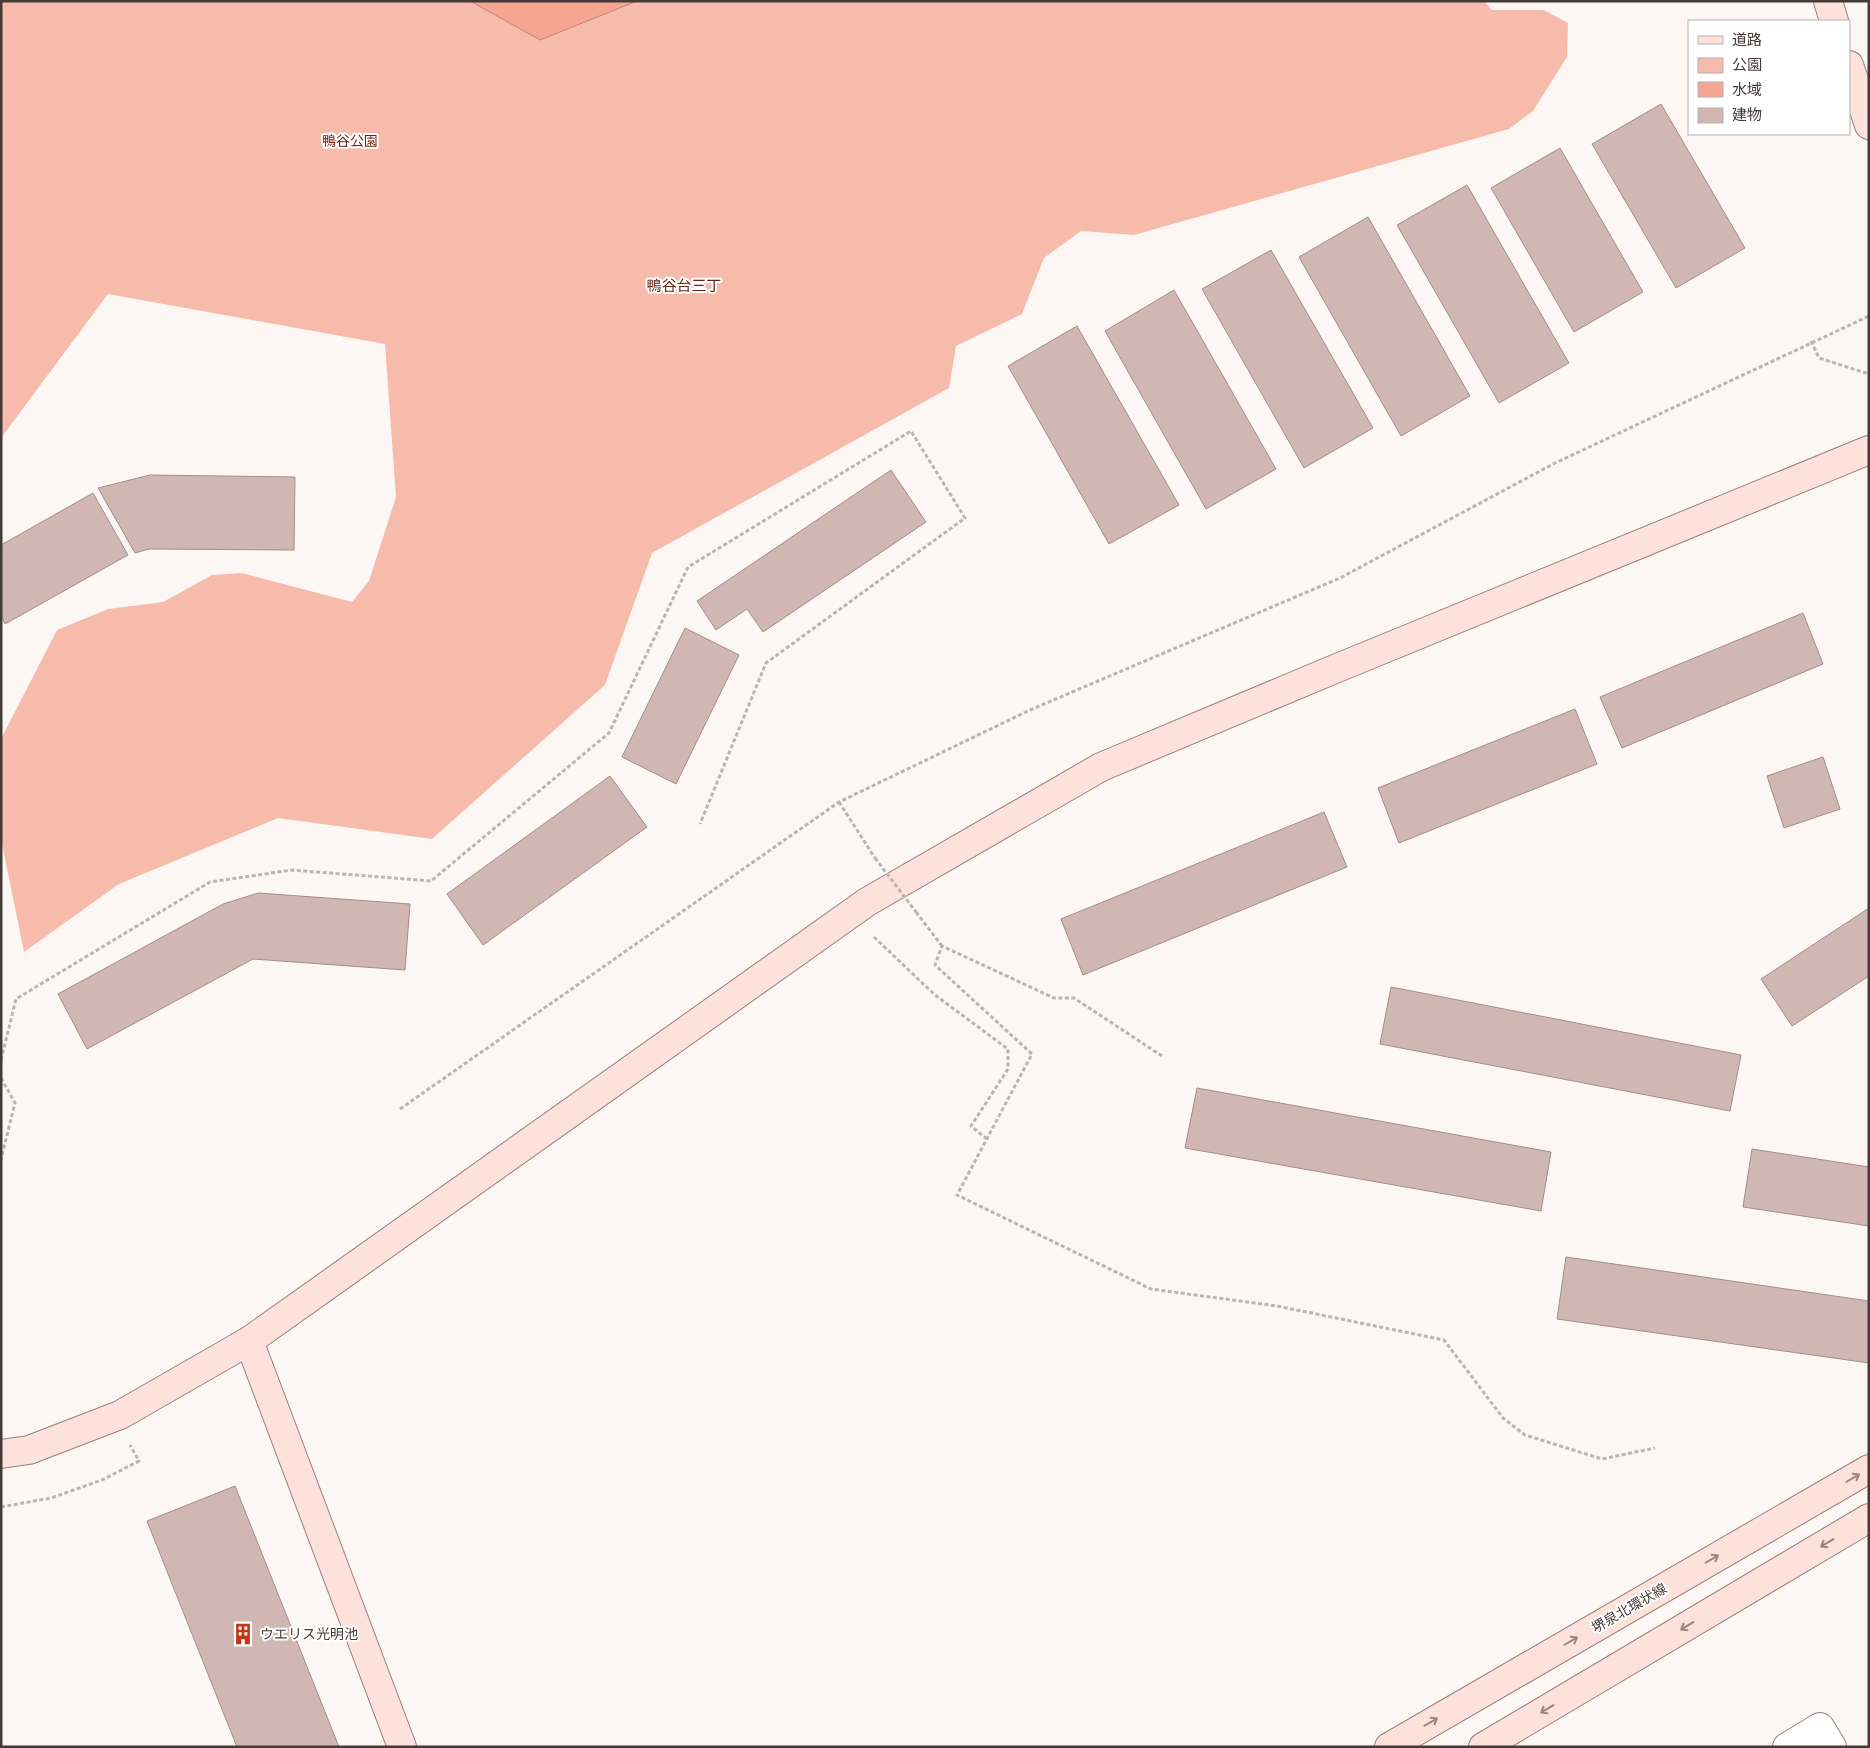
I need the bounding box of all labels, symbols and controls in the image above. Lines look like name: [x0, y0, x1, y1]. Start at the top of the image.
legend: [1688, 20, 1850, 135]
text: 道路: [1732, 30, 1762, 49]
text: 公園: [1732, 55, 1762, 74]
text: 水域: [1732, 80, 1762, 99]
text: 建物: [1732, 105, 1762, 124]
park label: 鴨谷公園: [322, 132, 378, 150]
district label: 鴨谷台三丁: [646, 276, 722, 295]
one-way arrow: [1845, 1473, 1860, 1483]
one-way arrow: [1820, 1538, 1834, 1548]
one-way arrow: [1705, 1554, 1719, 1564]
street label: 堺泉北環状線: [1588, 1579, 1670, 1637]
building icon: ウエリス光明池: [230, 1621, 256, 1647]
one-way arrow: [1681, 1621, 1695, 1631]
place label: ウエリス光明池: [260, 1625, 358, 1643]
one-way arrow: [1564, 1635, 1578, 1645]
one-way arrow: [1541, 1704, 1555, 1714]
one-way arrow: [1423, 1717, 1437, 1727]

